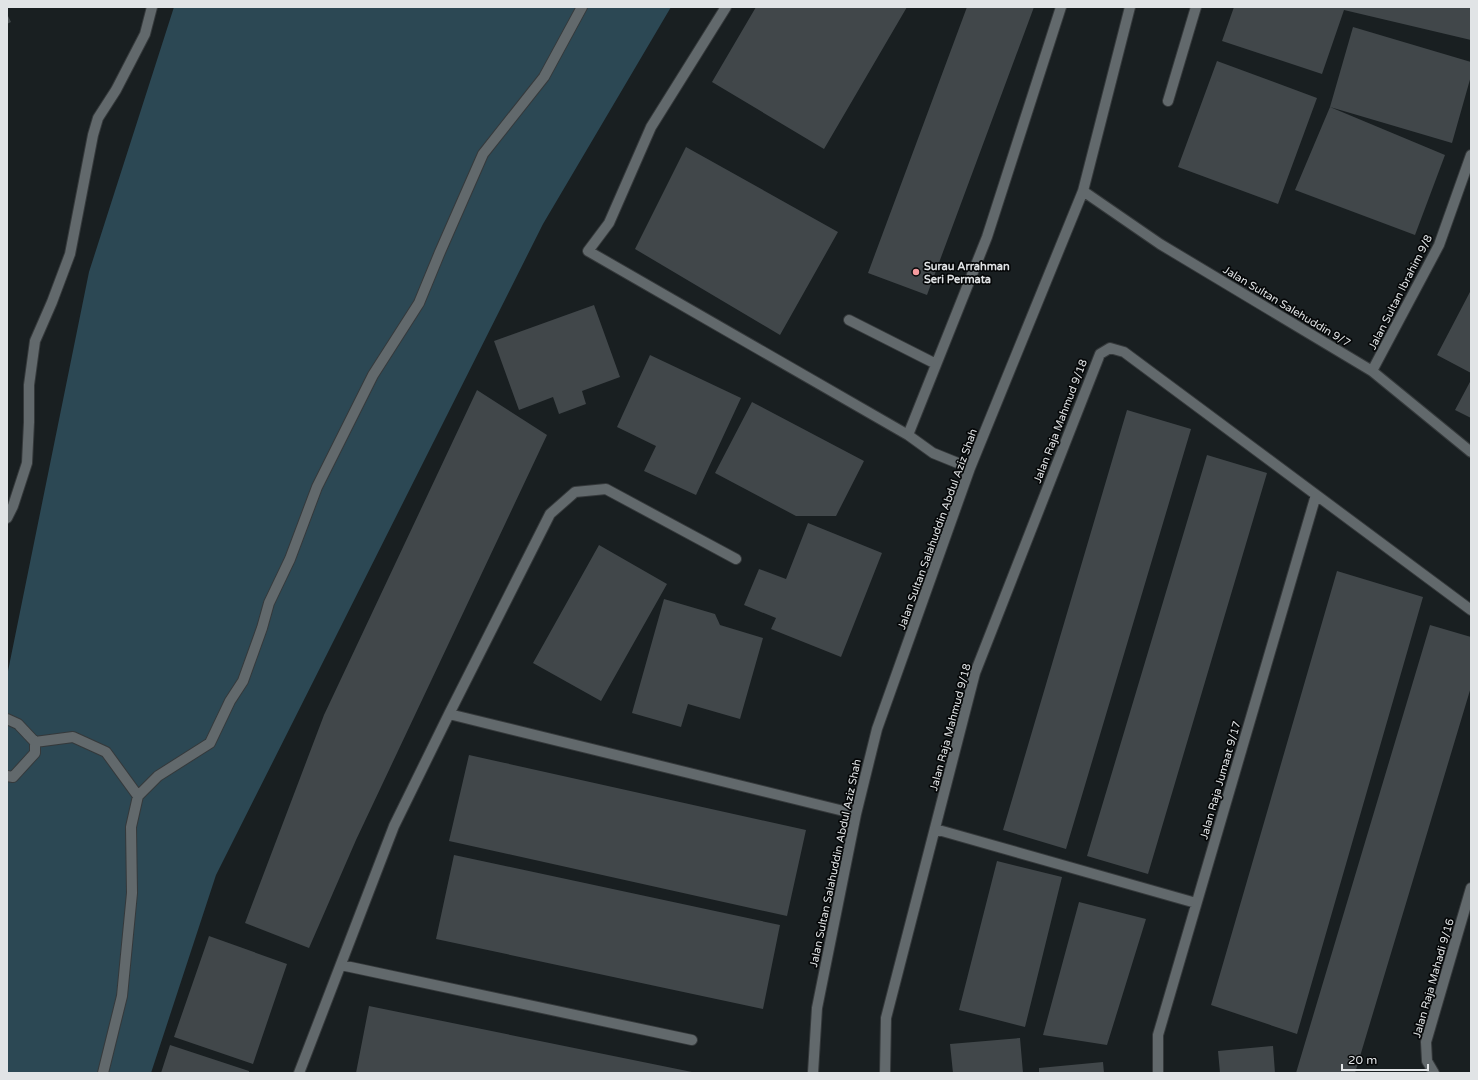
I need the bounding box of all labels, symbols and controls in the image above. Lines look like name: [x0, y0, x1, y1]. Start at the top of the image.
street label: Jalan Sultan Ibrahim 9/8: [1366, 233, 1435, 352]
place label: Surau Arrahman Seri Permata: [924, 260, 1010, 286]
street label: Jalan Sultan Salehuddin 9/7: [1221, 263, 1353, 350]
marker: Surau Arrahman Seri Permata: [911, 267, 921, 277]
street label: Jalan Raja Mahmud 9/18: [1031, 357, 1090, 485]
street label: Jalan Sultan Salahuddin Abdul Aziz Shah: [895, 427, 980, 631]
street label: Jalan Raja Mahmud 9/18: [927, 662, 974, 792]
street label: Jalan Raja Jumaat 9/17: [1197, 719, 1244, 841]
street label: Jalan Sultan Salahuddin Abdul Aziz Shah: [807, 758, 864, 968]
street label: Jalan Raja Mahadi 9/16: [1410, 917, 1457, 1039]
scale bar: [1342, 1046, 1428, 1072]
text: 20 m: [1348, 1053, 1377, 1067]

